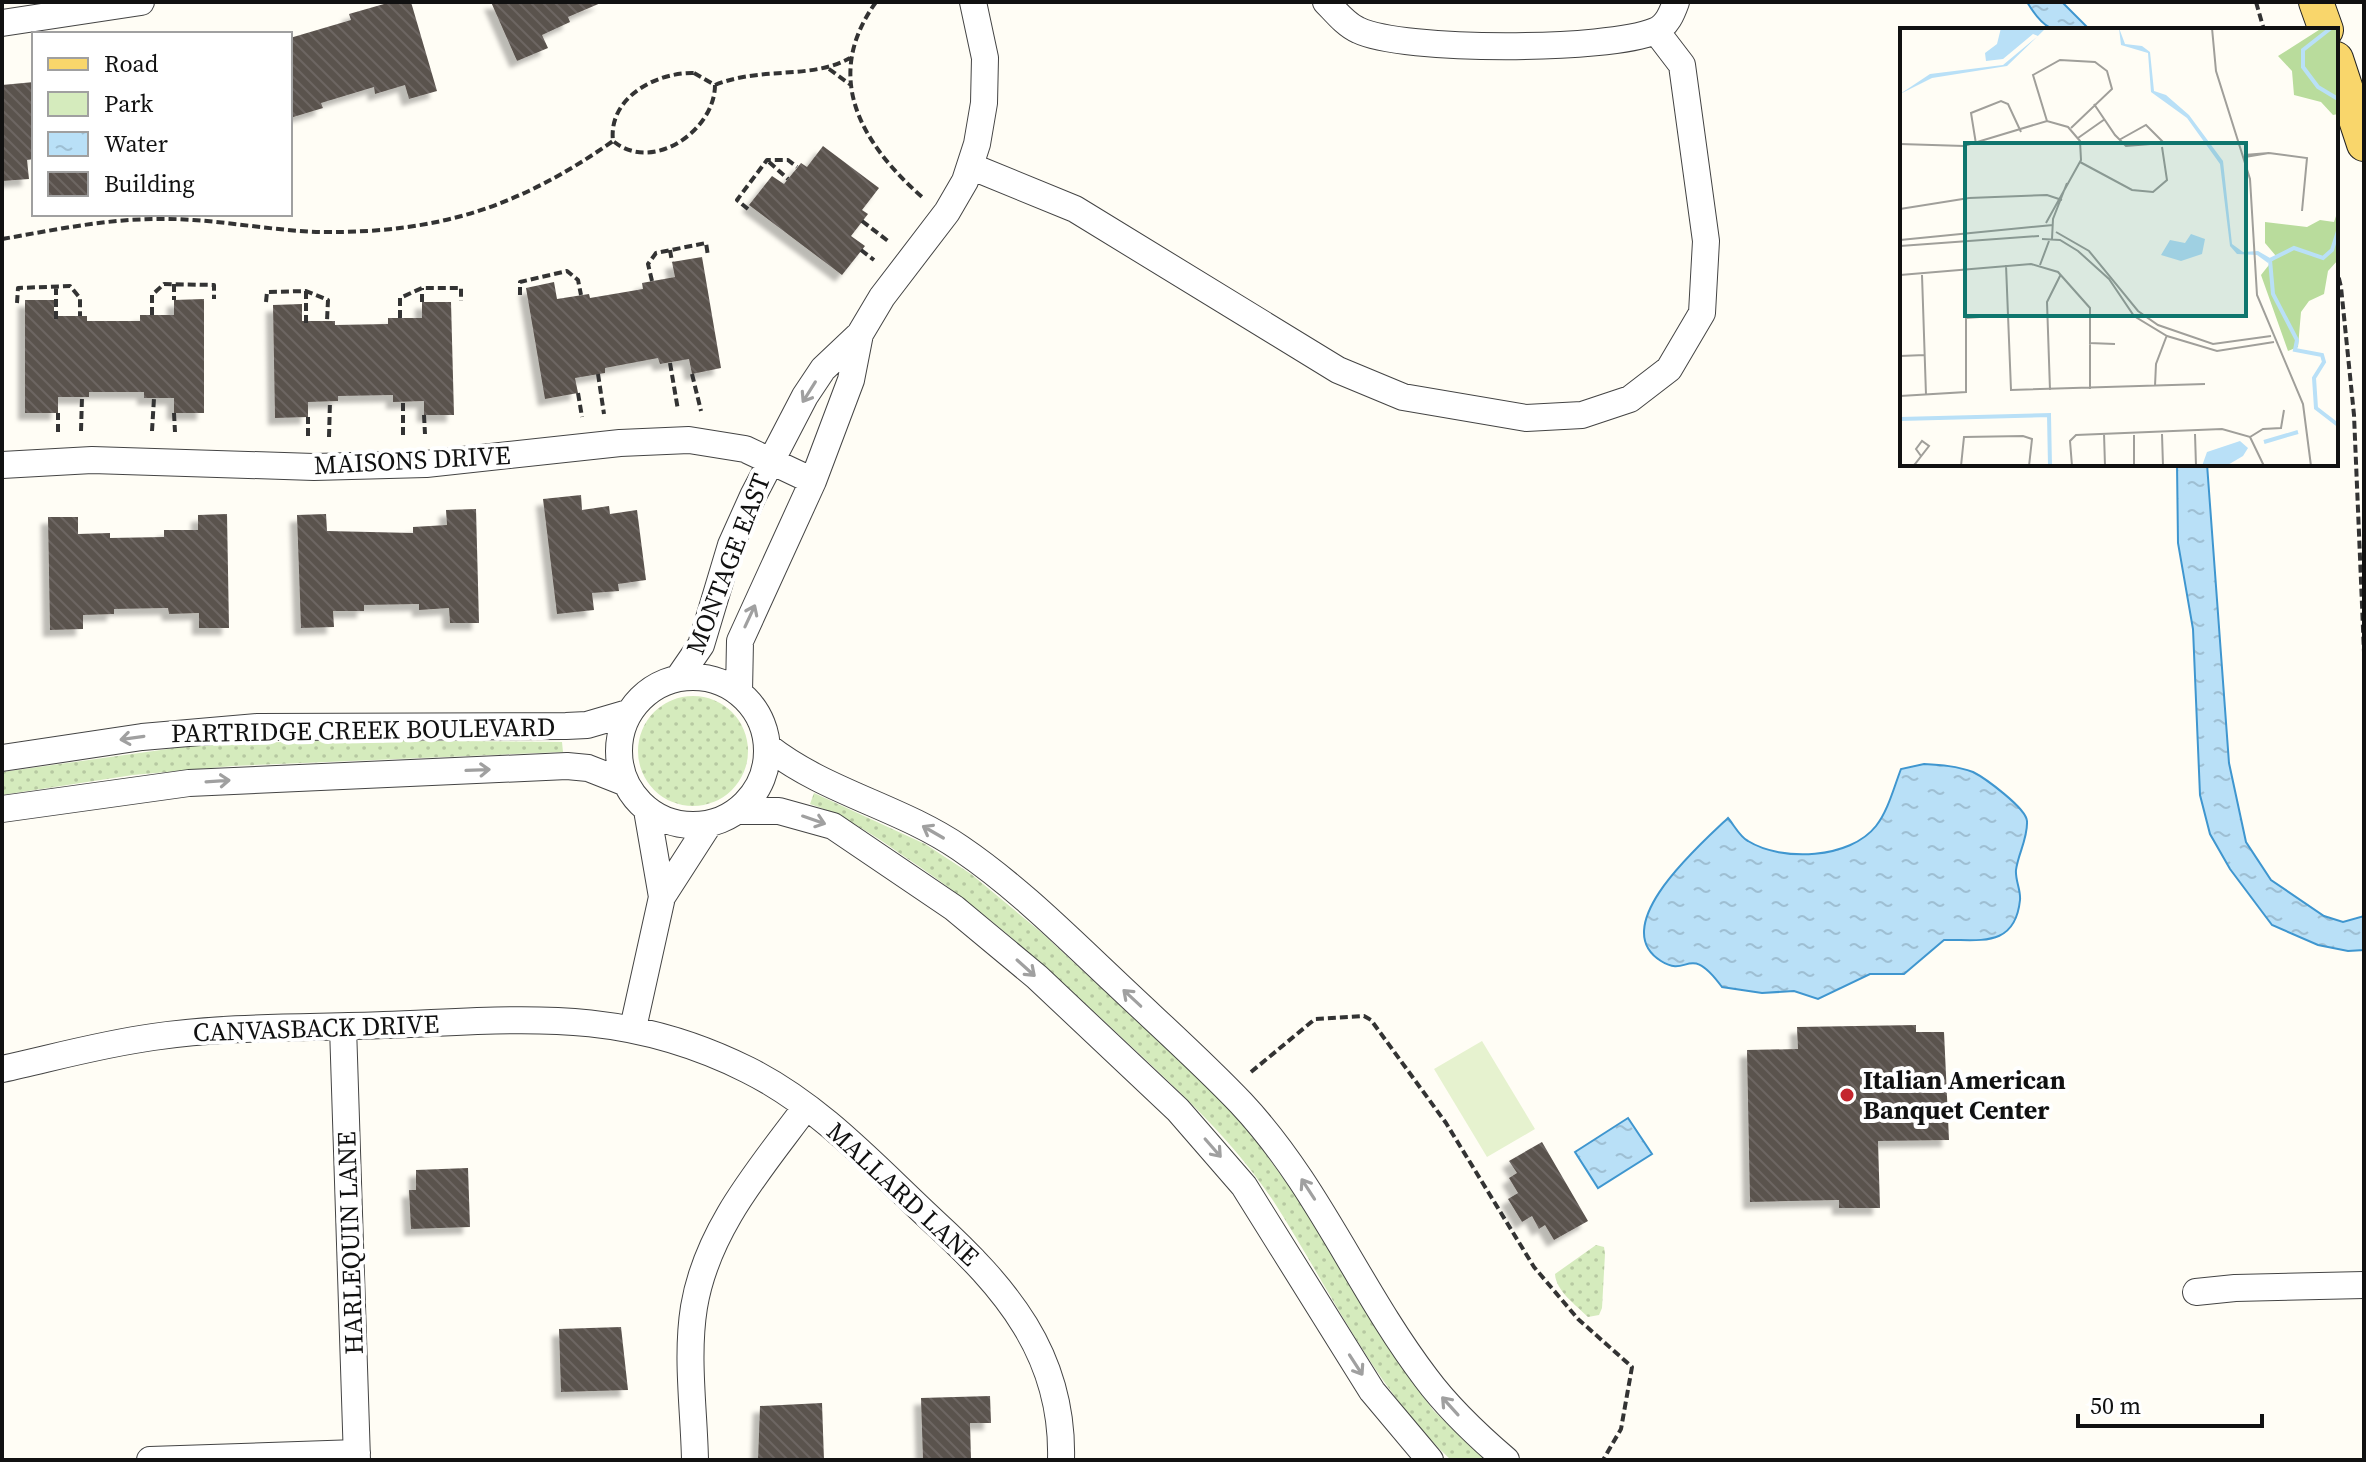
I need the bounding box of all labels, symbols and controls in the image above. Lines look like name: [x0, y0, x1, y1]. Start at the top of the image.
inset map: [1900, 28, 2338, 466]
legend: [32, 32, 292, 216]
text: Road: [104, 47, 159, 80]
text: Park: [104, 87, 154, 120]
text: Water: [104, 127, 168, 160]
text: Building: [104, 167, 195, 200]
one-way arrow: [800, 380, 816, 403]
street label: MAISONS DRIVE: [313, 437, 511, 483]
street label: MONTAGE EAST: [677, 468, 779, 660]
one-way arrow: [743, 604, 758, 628]
street label: PARTRIDGE CREEK BOULEVARD: [170, 709, 556, 751]
one-way arrow: [120, 731, 146, 746]
one-way arrow: [464, 762, 491, 777]
one-way arrow: [204, 773, 231, 788]
one-way arrow: [801, 814, 826, 828]
one-way arrow: [922, 824, 945, 840]
one-way arrow: [1016, 958, 1036, 976]
one-way arrow: [1123, 990, 1143, 1008]
street label: CANVASBACK DRIVE: [192, 1006, 440, 1050]
place label: Italian American Banquet Center: [1863, 1062, 2066, 1128]
marker: Italian American Banquet Center: [1838, 1086, 1856, 1104]
street label: MALLARD LANE: [819, 1114, 987, 1274]
street label: HARLEQUIN LANE: [328, 1131, 372, 1355]
one-way arrow: [1204, 1138, 1222, 1158]
one-way arrow: [1300, 1178, 1316, 1201]
one-way arrow: [1347, 1354, 1364, 1376]
scale bar: [2078, 1378, 2262, 1428]
text: 50 m: [2090, 1389, 2141, 1422]
one-way arrow: [1441, 1396, 1460, 1416]

